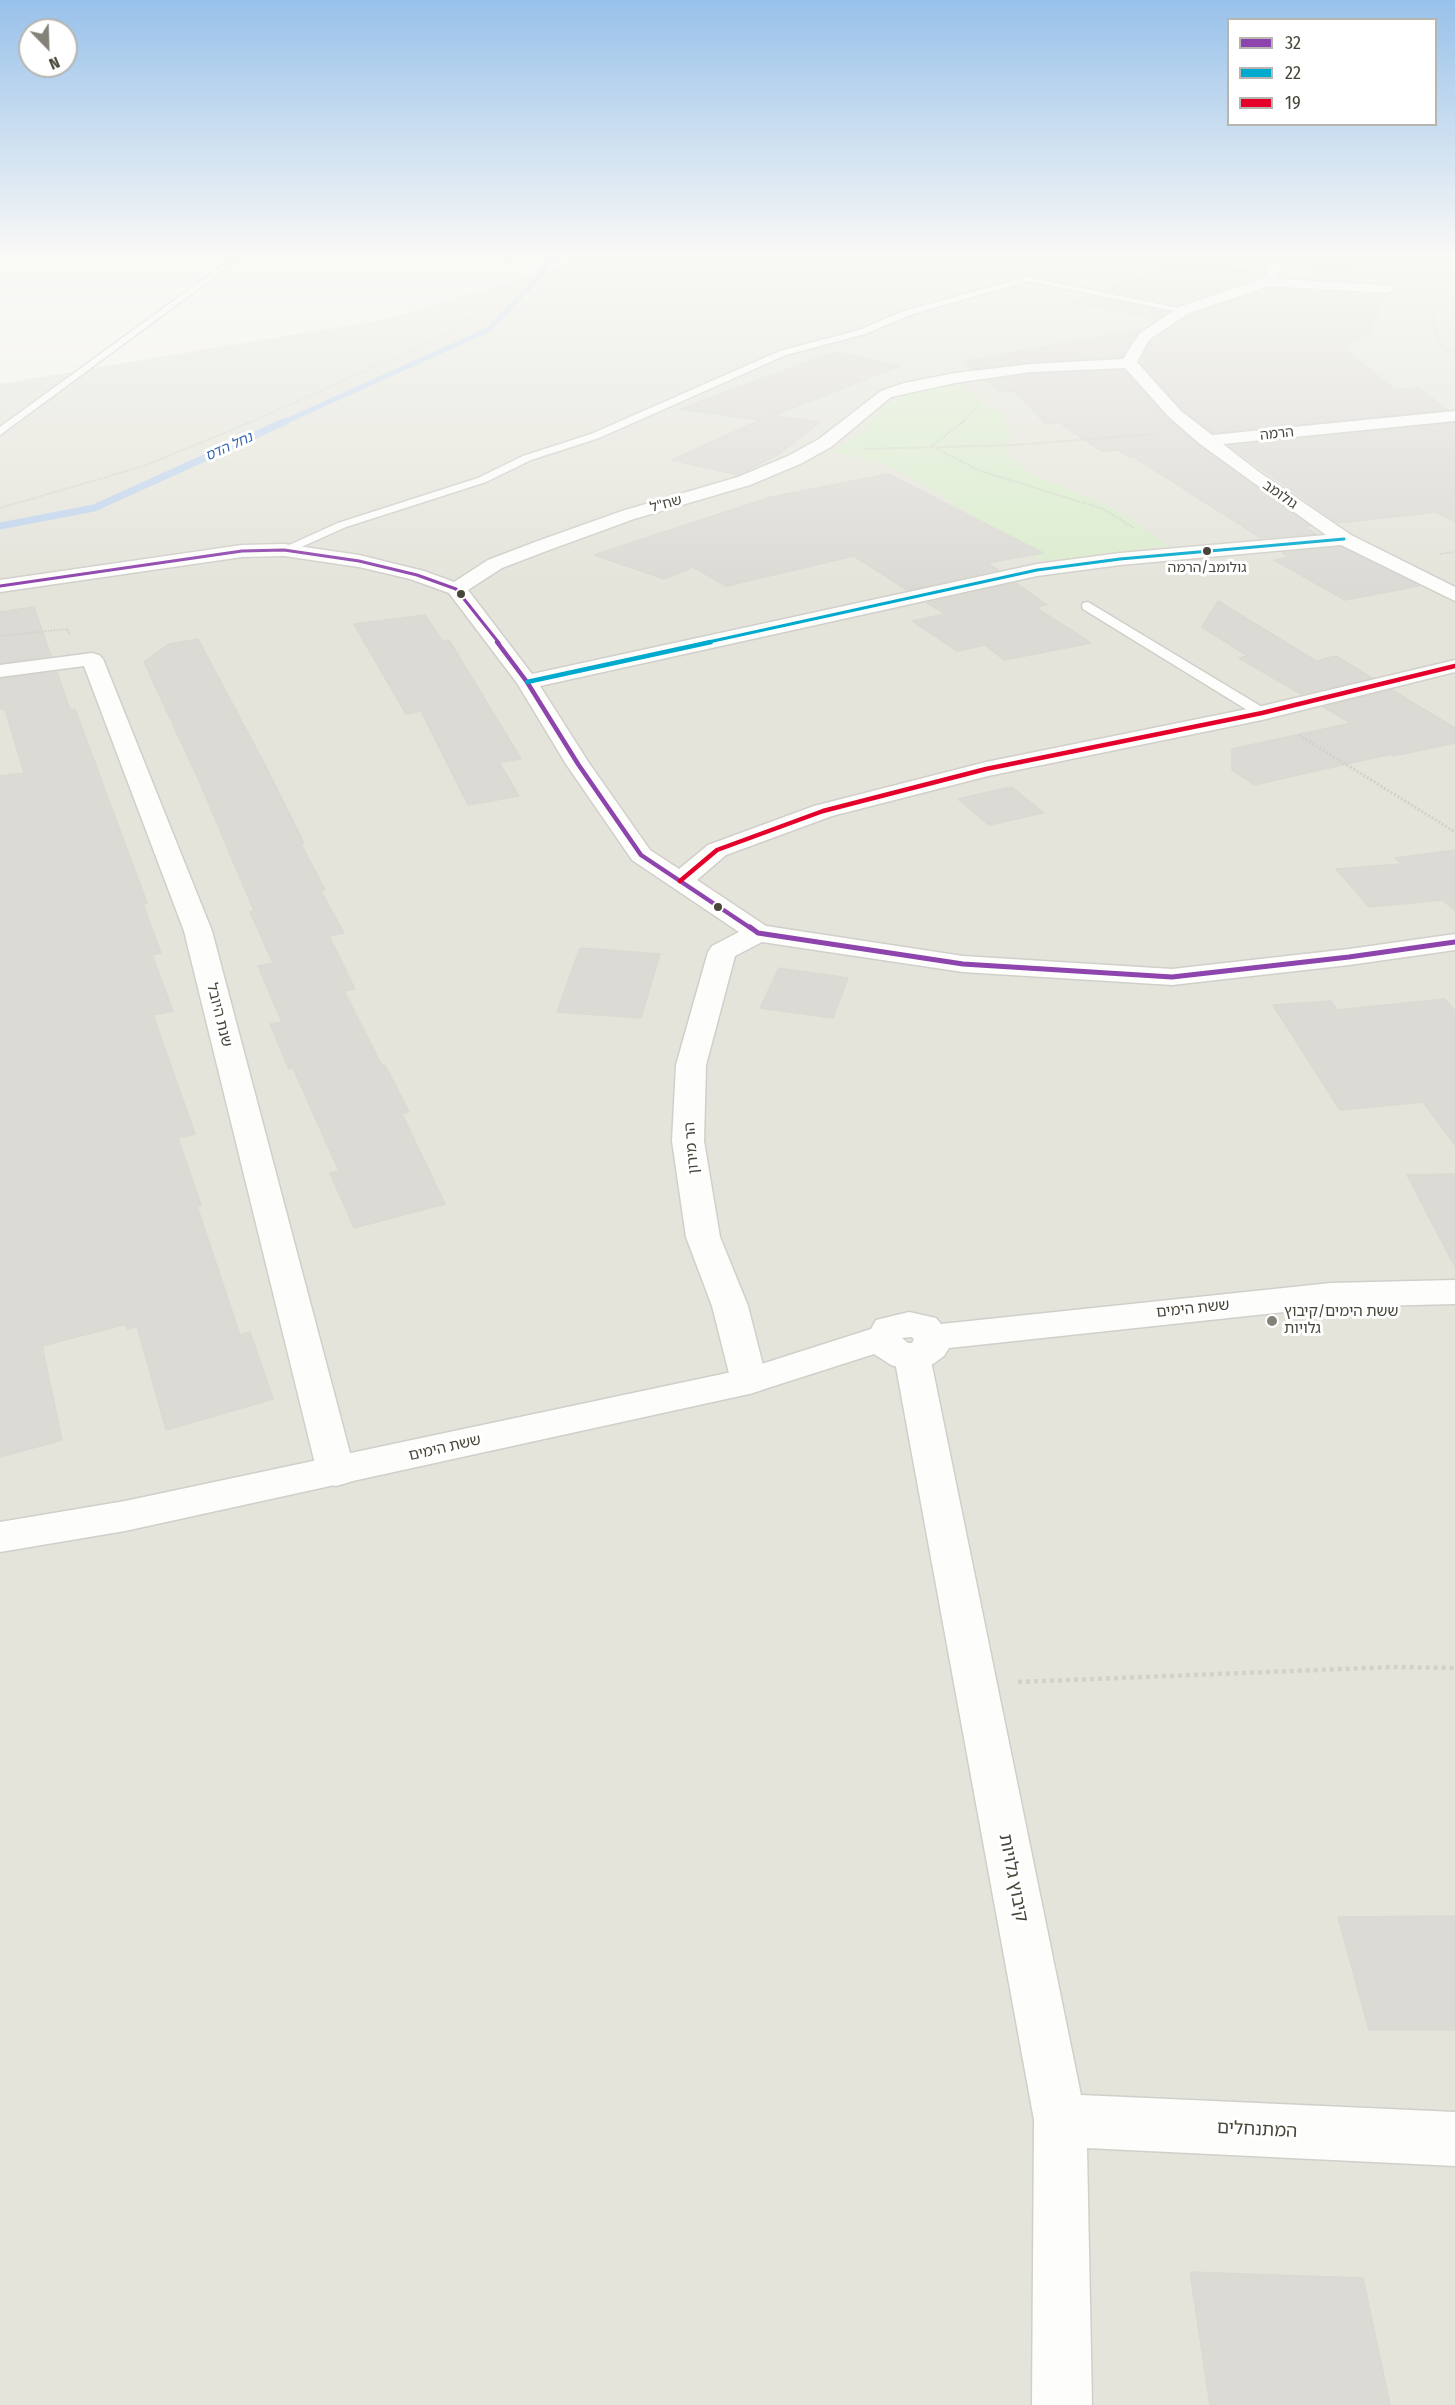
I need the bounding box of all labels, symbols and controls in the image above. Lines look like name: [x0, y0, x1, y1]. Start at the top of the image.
north arrow: [18, 18, 78, 78]
legend: [1227, 18, 1437, 126]
text: 32: [1285, 32, 1301, 54]
text: N: [46, 53, 63, 74]
text: 22: [1285, 62, 1301, 84]
text: 19: [1285, 92, 1301, 114]
street label: הרמה: [1259, 424, 1295, 444]
water label: נחל הדס: [203, 429, 255, 465]
street label: גולומב: [1260, 477, 1300, 513]
street label: שח"ל: [648, 492, 684, 516]
marker: גולומב/הרמה: [1201, 545, 1213, 557]
place label: גולומב/הרמה: [1168, 560, 1246, 576]
unlabelled marker: [455, 588, 467, 600]
unlabelled marker: [712, 901, 724, 913]
street label: שנת היובל: [202, 981, 236, 1049]
street label: הר מירון: [681, 1121, 703, 1175]
street label: ששת הימים: [1155, 1296, 1231, 1322]
place label: ששת הימים/קיבוץ גלויות: [1284, 1303, 1398, 1338]
marker: ששת הימים/קיבוץ גלויות: [1265, 1314, 1279, 1328]
street label: ששת הימים: [407, 1431, 483, 1465]
street label: קיבוץ גלויות: [994, 1832, 1032, 1924]
street label: המתנחלים: [1216, 2117, 1298, 2143]

